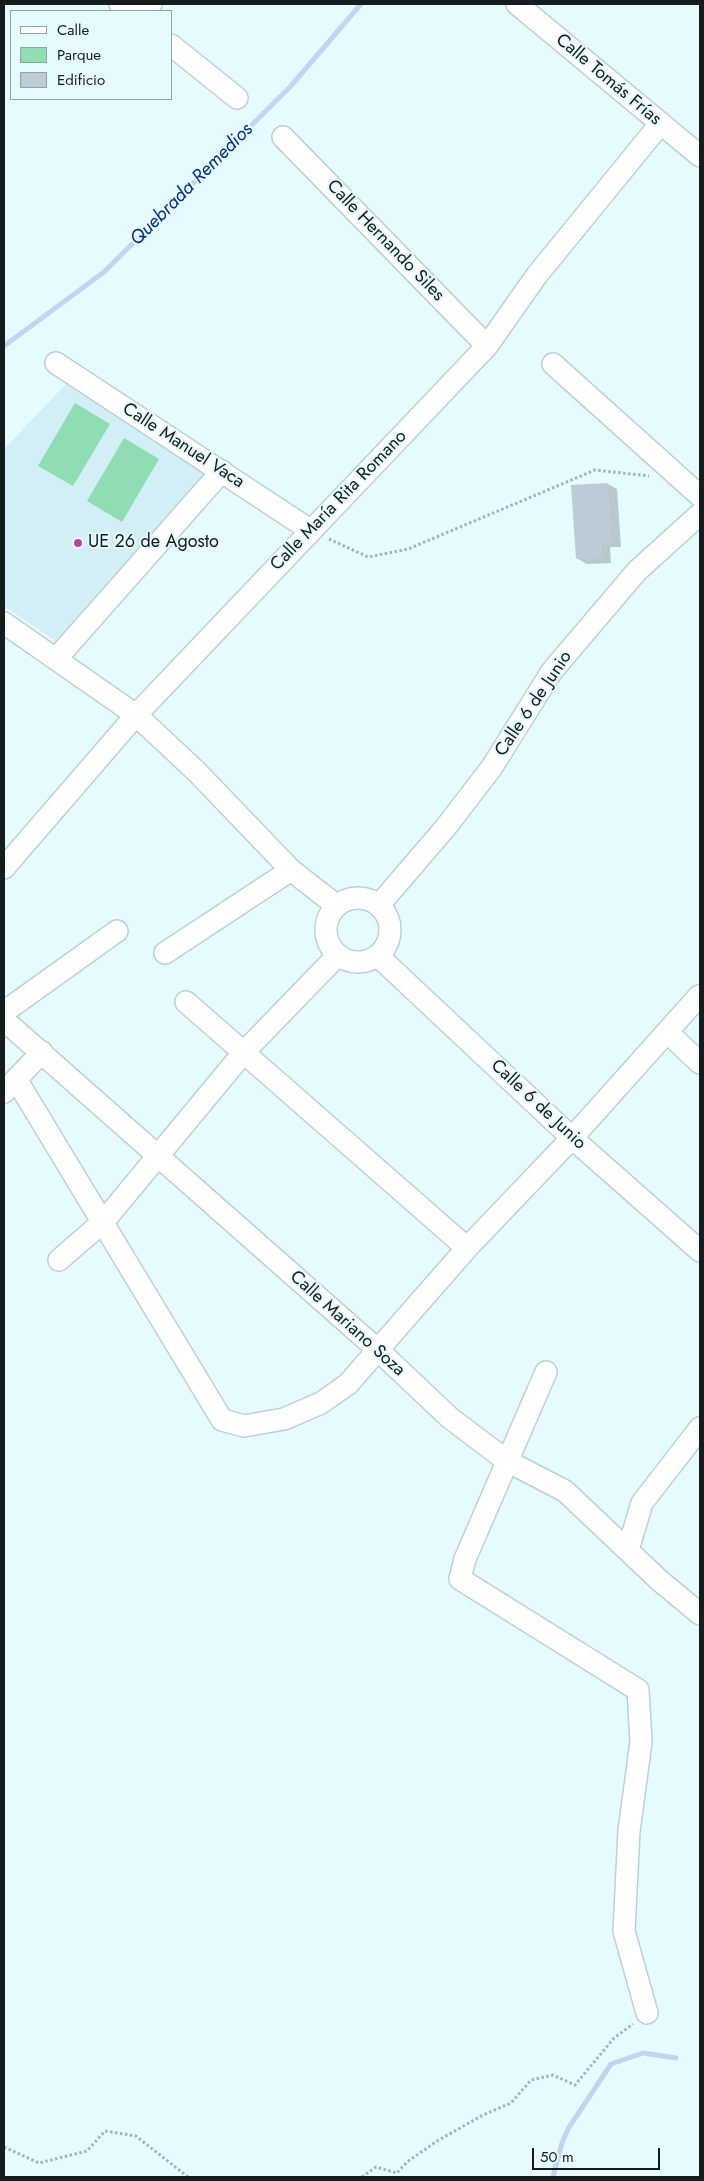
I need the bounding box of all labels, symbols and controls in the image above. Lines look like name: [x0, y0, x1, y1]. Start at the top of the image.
legend: [10, 10, 172, 100]
text: Calle: [57, 19, 89, 41]
street label: Calle Tomás Frías: [551, 30, 665, 130]
text: Parque: [57, 44, 101, 66]
text: Edificio: [57, 69, 105, 91]
water label: Quebrada Remedios: [126, 119, 258, 251]
street label: Calle Hernando Siles: [321, 176, 449, 306]
street label: Calle Manuel Vaca: [118, 399, 248, 493]
street label: Calle María Rita Romano: [266, 426, 412, 576]
place label: UE 26 de Agosto: [88, 532, 219, 554]
marker: UE 26 de Agosto: [72, 537, 84, 549]
street label: Calle 6 de Junio: [491, 647, 577, 761]
street label: Calle 6 de Junio: [486, 1055, 590, 1155]
street label: Calle Mariano Soza: [285, 1267, 409, 1381]
scale bar: [534, 2138, 662, 2170]
text: 50 m: [540, 2146, 574, 2168]

